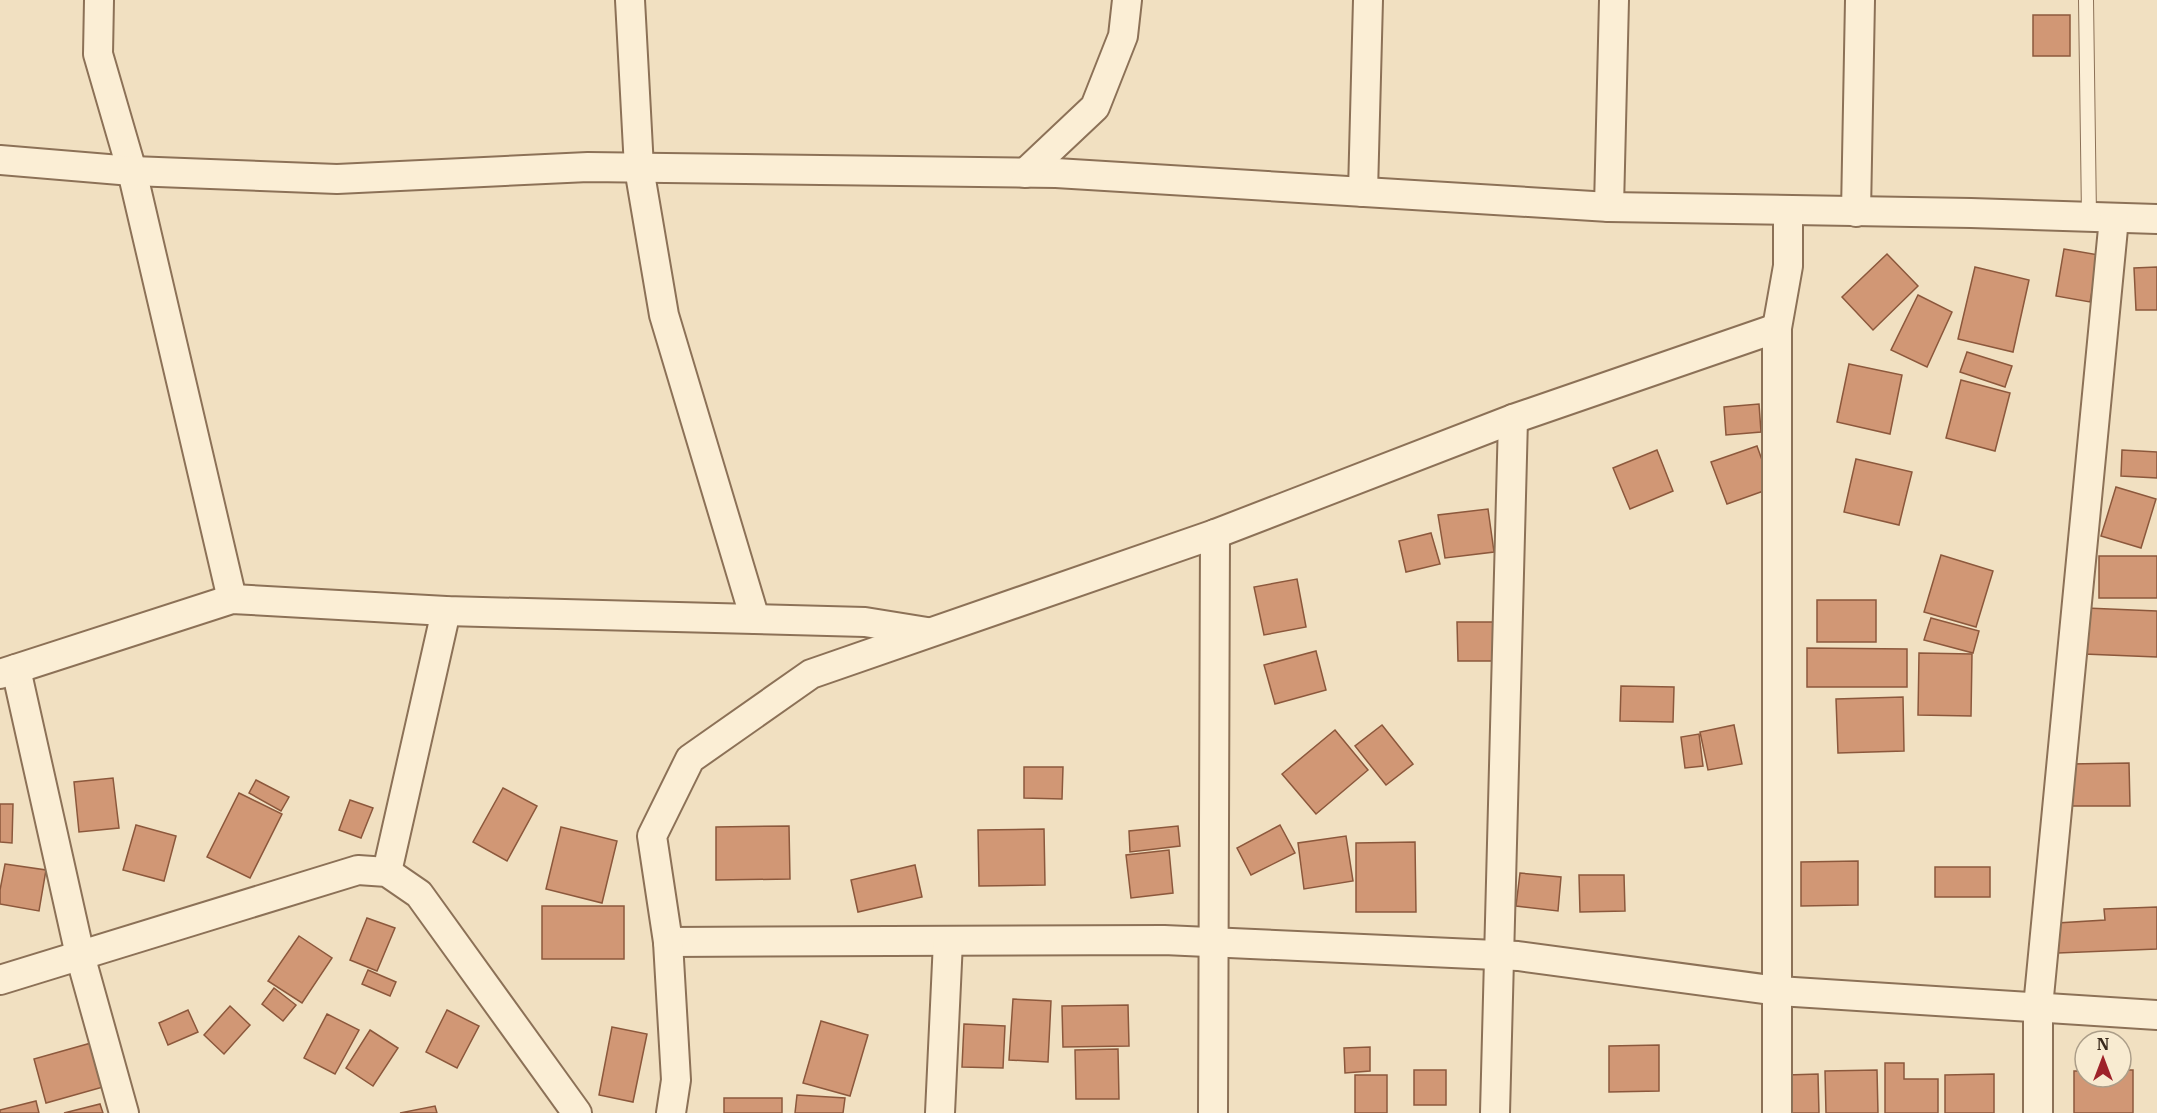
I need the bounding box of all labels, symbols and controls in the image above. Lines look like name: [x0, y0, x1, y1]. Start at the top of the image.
north arrow: [2073, 1029, 2133, 1089]
text: N: [2097, 1034, 2109, 1054]

